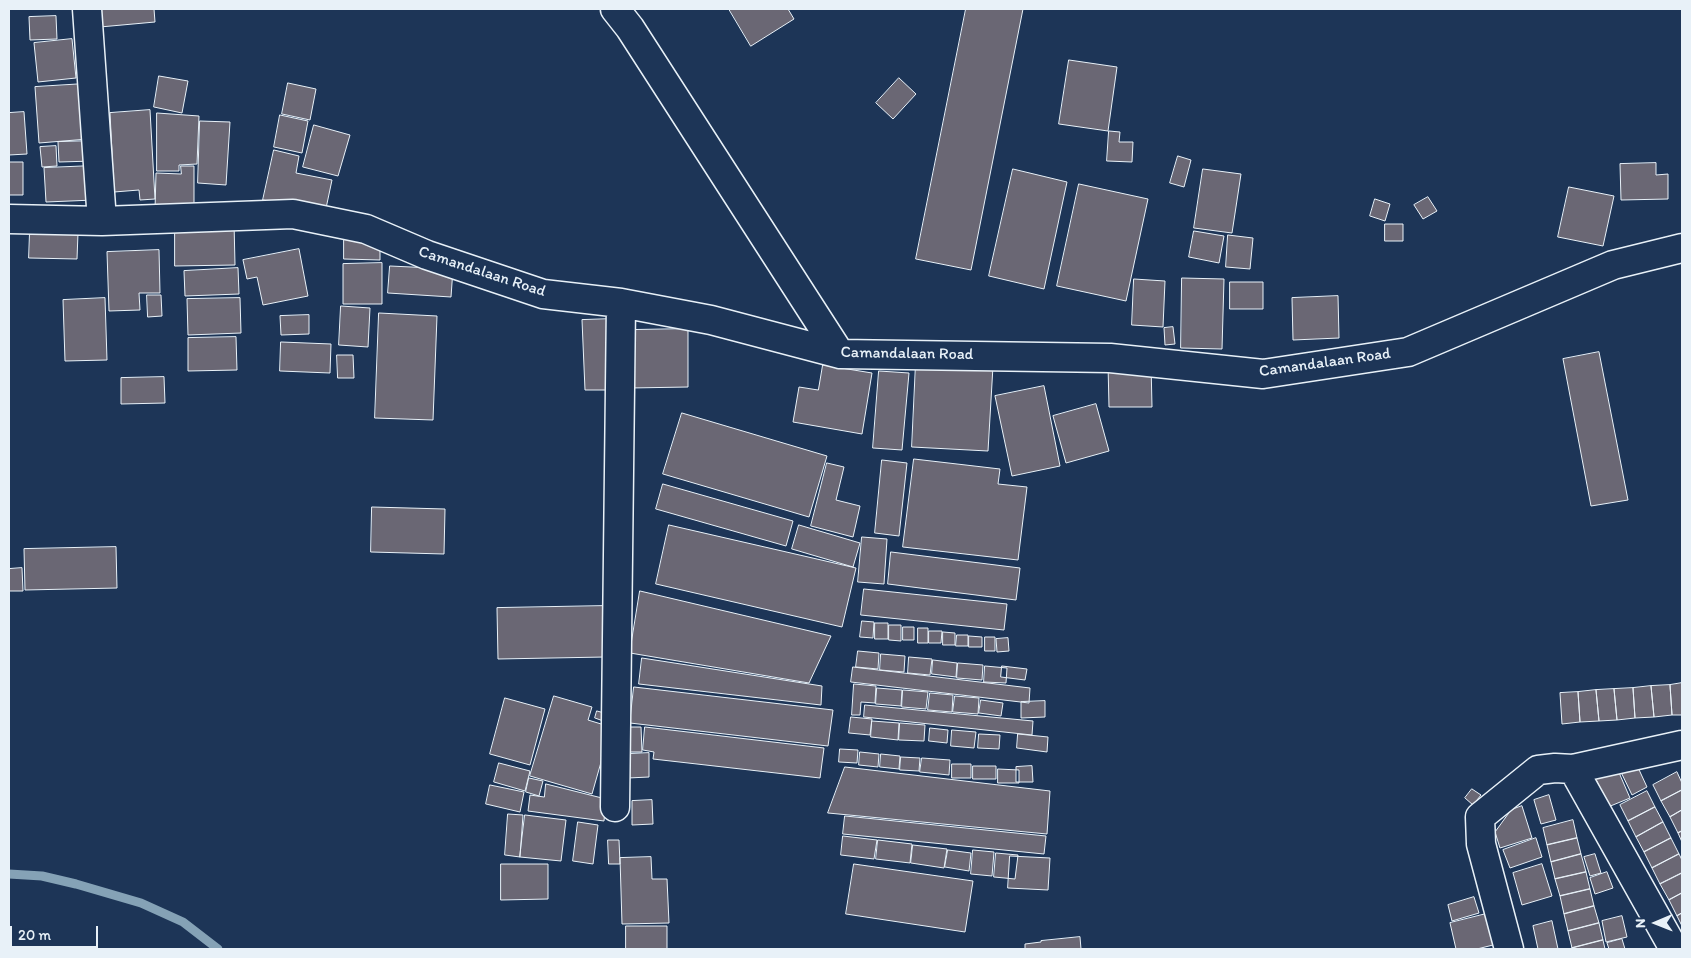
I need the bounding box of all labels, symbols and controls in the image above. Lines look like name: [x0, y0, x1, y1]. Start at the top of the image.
street label: Camandalaan Road: [416, 242, 548, 302]
street label: Camandalaan Road: [840, 343, 974, 365]
street label: Camandalaan Road: [1258, 344, 1392, 382]
north arrow: [1631, 898, 1681, 948]
scale bar: [12, 916, 100, 948]
text: N: [1632, 918, 1649, 928]
text: 20 m: [18, 926, 51, 944]

